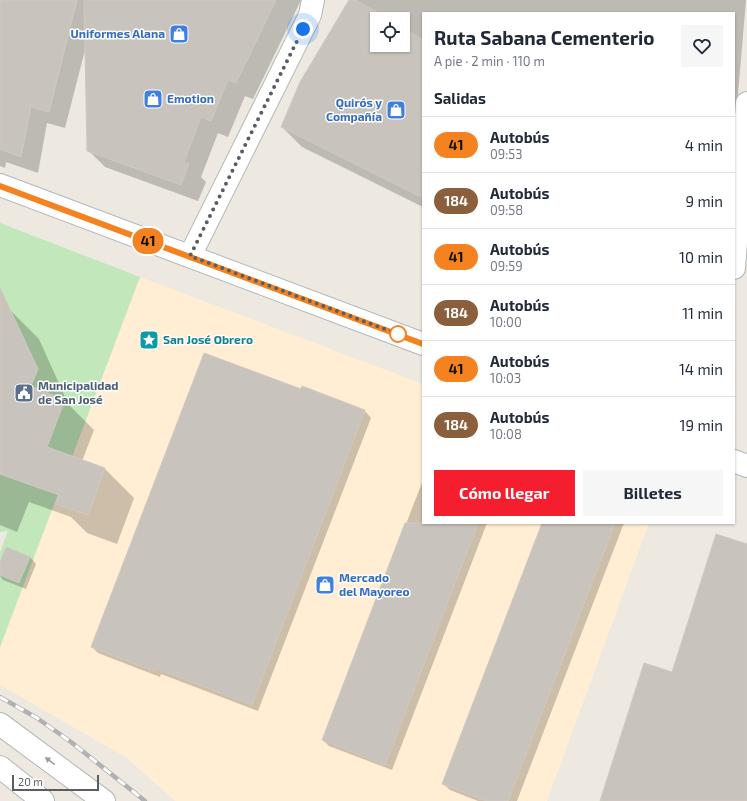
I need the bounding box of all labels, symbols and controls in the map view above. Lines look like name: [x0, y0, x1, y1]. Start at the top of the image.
map controls: [370, 12, 410, 52]
button: locate: [370, 12, 410, 52]
your location: [293, 19, 313, 39]
shop icon: Uniformes Alana: [168, 23, 190, 45]
button: heart: [681, 25, 723, 67]
place label: Uniformes Alana: [71, 26, 165, 40]
text: Ruta Sabana Cementerio: [434, 26, 655, 49]
text: A pie · 2 min · 110 m: [434, 53, 545, 69]
shop icon: Emotion: [142, 88, 164, 110]
text: Salidas: [434, 89, 486, 107]
place label: Emotion: [167, 91, 214, 105]
place label: Quirós y Compañía: [326, 95, 382, 123]
shop icon: Quirós y Compañía: [385, 99, 407, 121]
text: Autobús: [490, 128, 549, 146]
text: 41: [449, 136, 463, 153]
text: 4 min: [685, 136, 723, 154]
text: 09:53: [490, 146, 523, 162]
text: Autobús: [490, 184, 549, 202]
text: 184: [444, 192, 468, 209]
text: 9 min: [685, 192, 723, 210]
text: 09:58: [490, 202, 523, 218]
line badge: 41: [130, 228, 166, 254]
text: 41: [141, 232, 155, 249]
text: Autobús: [490, 240, 549, 258]
text: 41: [449, 248, 463, 265]
text: 10 min: [679, 248, 723, 266]
text: 09:59: [490, 258, 523, 274]
text: Autobús: [490, 296, 549, 314]
text: 184: [444, 304, 468, 321]
text: 11 min: [682, 304, 723, 322]
text: 10:00: [490, 314, 522, 330]
unlabelled marker: [389, 325, 407, 343]
place icon: San José Obrero: [138, 329, 160, 351]
place label: San José Obrero: [163, 332, 253, 346]
text: Autobús: [490, 352, 549, 370]
text: 41: [449, 360, 463, 377]
text: 14 min: [679, 360, 723, 378]
text: 10:03: [490, 370, 521, 386]
place label: Municipalidad de San José: [38, 378, 119, 406]
public building icon: Municipalidad de San José: [13, 382, 35, 404]
text: Autobús: [490, 408, 549, 426]
text: 184: [444, 416, 468, 433]
text: 19 min: [680, 416, 723, 434]
text: 10:08: [490, 426, 522, 442]
button: Cómo llegar: [434, 470, 575, 516]
button: Billetes: [583, 470, 723, 516]
place label: Mercado del Mayoreo: [339, 570, 410, 599]
shop icon: Mercado del Mayoreo: [314, 574, 336, 596]
one-way arrow: [45, 757, 55, 765]
scale bar: [12, 773, 99, 792]
text: 20 m: [18, 775, 43, 788]

